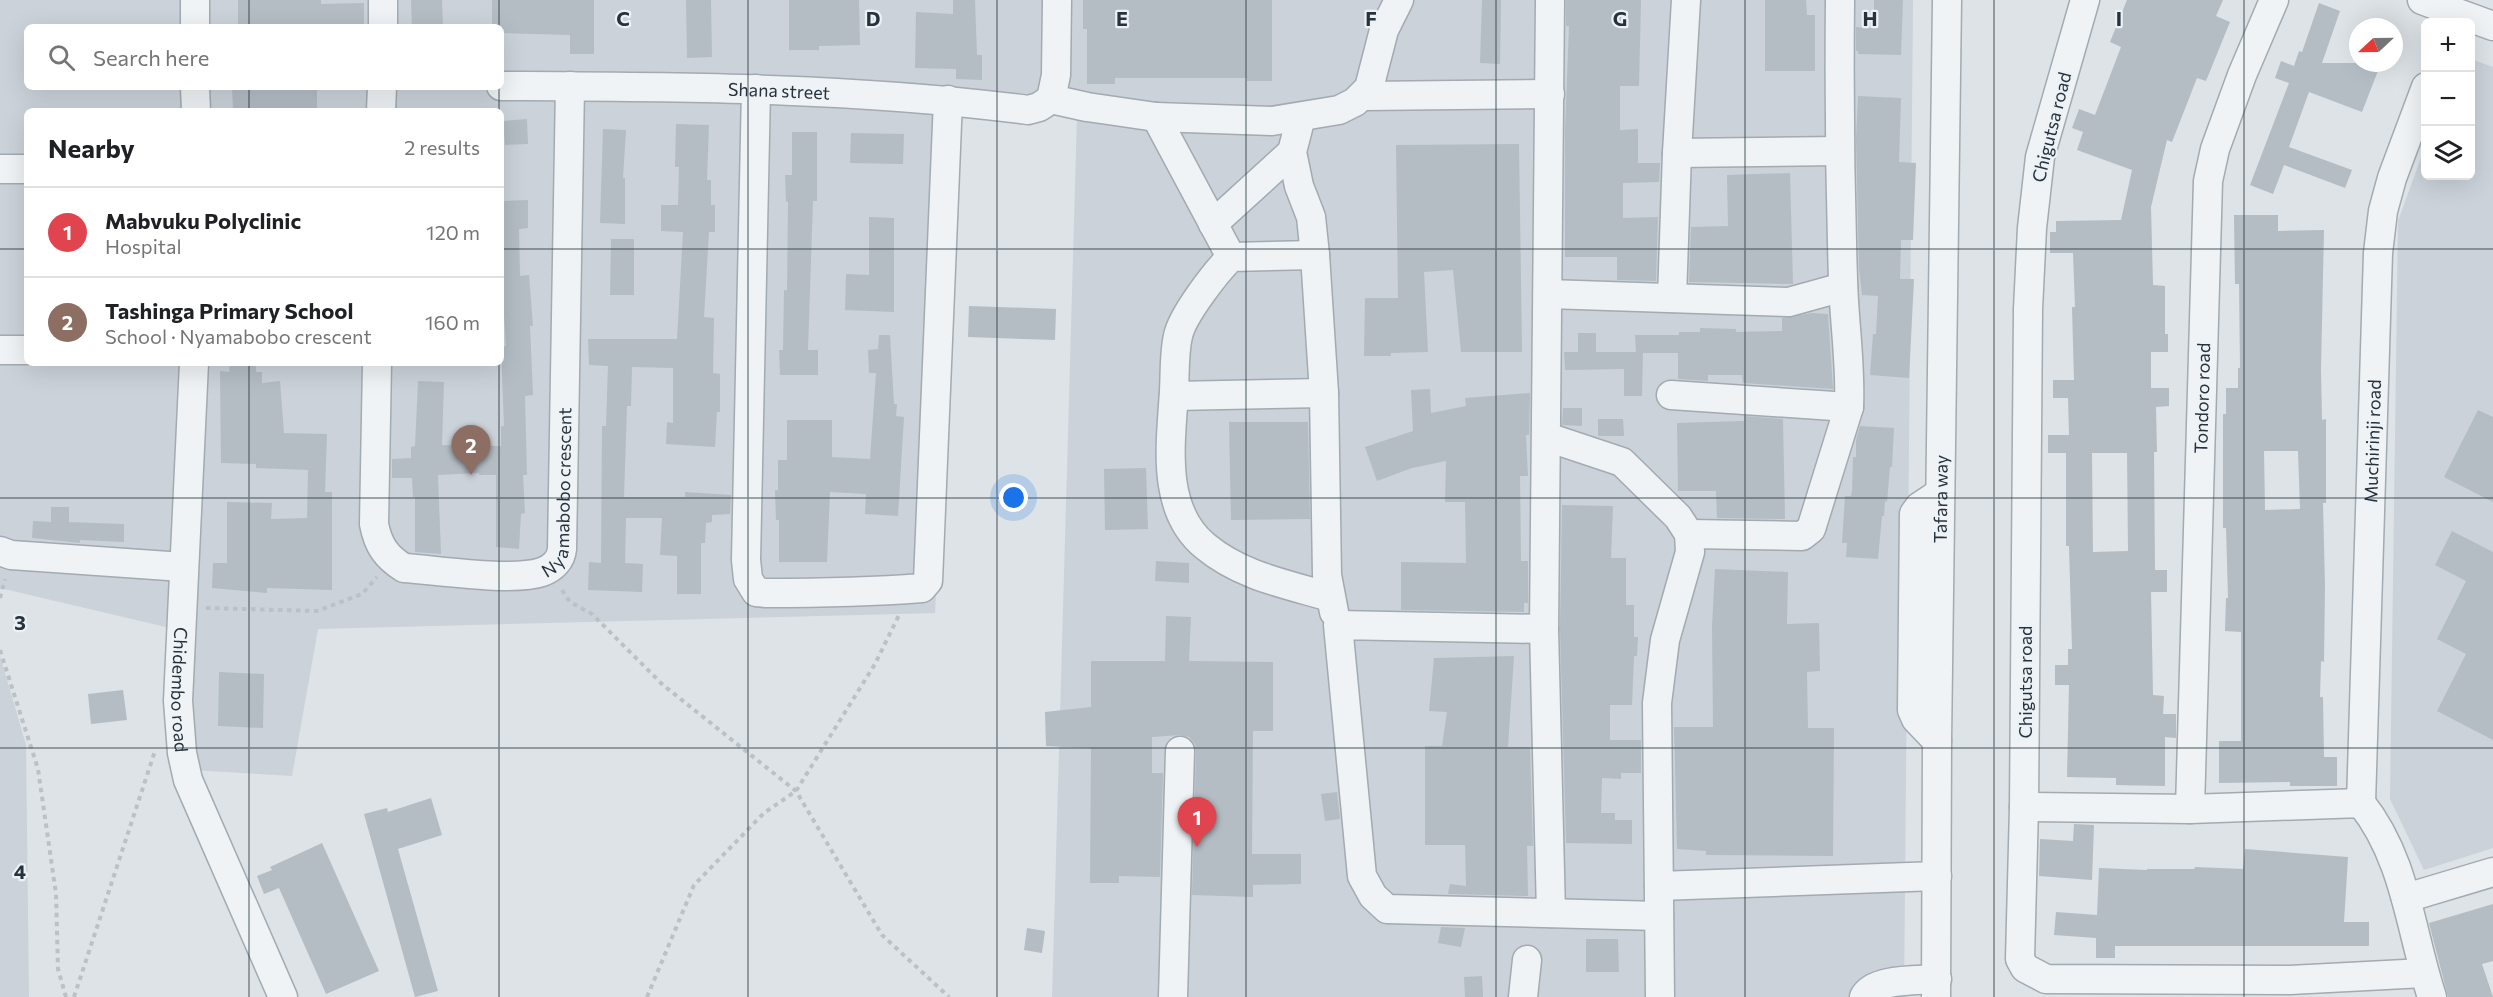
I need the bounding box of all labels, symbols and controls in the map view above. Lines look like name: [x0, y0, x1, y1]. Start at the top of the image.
text: C: [616, 6, 630, 30]
text: D: [866, 6, 880, 30]
text: E: [1116, 6, 1128, 30]
text: F: [1365, 6, 1377, 30]
text: G: [1613, 6, 1627, 30]
text: H: [1863, 6, 1878, 30]
text: I: [2116, 6, 2122, 30]
north arrow: [2349, 18, 2403, 72]
map controls: [2421, 18, 2475, 180]
button: +: [2421, 18, 2475, 72]
search box: [24, 24, 504, 90]
icon: search: [45, 41, 78, 74]
text: Search here: [93, 44, 209, 71]
street label: Chigutsa road: [2027, 70, 2075, 184]
button: −: [2421, 72, 2475, 126]
street label: Shana street: [728, 78, 831, 104]
button: layers: [2421, 126, 2475, 180]
text: Nearby: [48, 132, 135, 163]
text: 2 results: [404, 135, 480, 159]
text: Mabvuku Polyclinic: [105, 207, 301, 234]
text: 1: [63, 220, 72, 244]
text: 120 m: [426, 220, 480, 244]
text: Hospital: [105, 234, 182, 258]
text: Tashinga Primary School: [105, 297, 353, 324]
text: 2: [62, 310, 73, 334]
text: 160 m: [425, 310, 480, 334]
text: School · Nyamabobo crescent: [105, 324, 372, 348]
street label: Tondoro road: [2189, 342, 2214, 454]
street label: Muchirinji road: [2359, 379, 2385, 503]
street label: Nyamabobo crescent: [537, 407, 575, 582]
pin: 2: [452, 426, 490, 475]
street label: Tafara way: [1929, 455, 1952, 543]
your location: [999, 483, 1028, 512]
text: 3: [14, 610, 26, 634]
street label: Chigutsa road: [2014, 626, 2036, 738]
street label: Chidembo road: [167, 627, 193, 753]
pin: 1: [1178, 798, 1216, 847]
text: 4: [14, 859, 26, 883]

